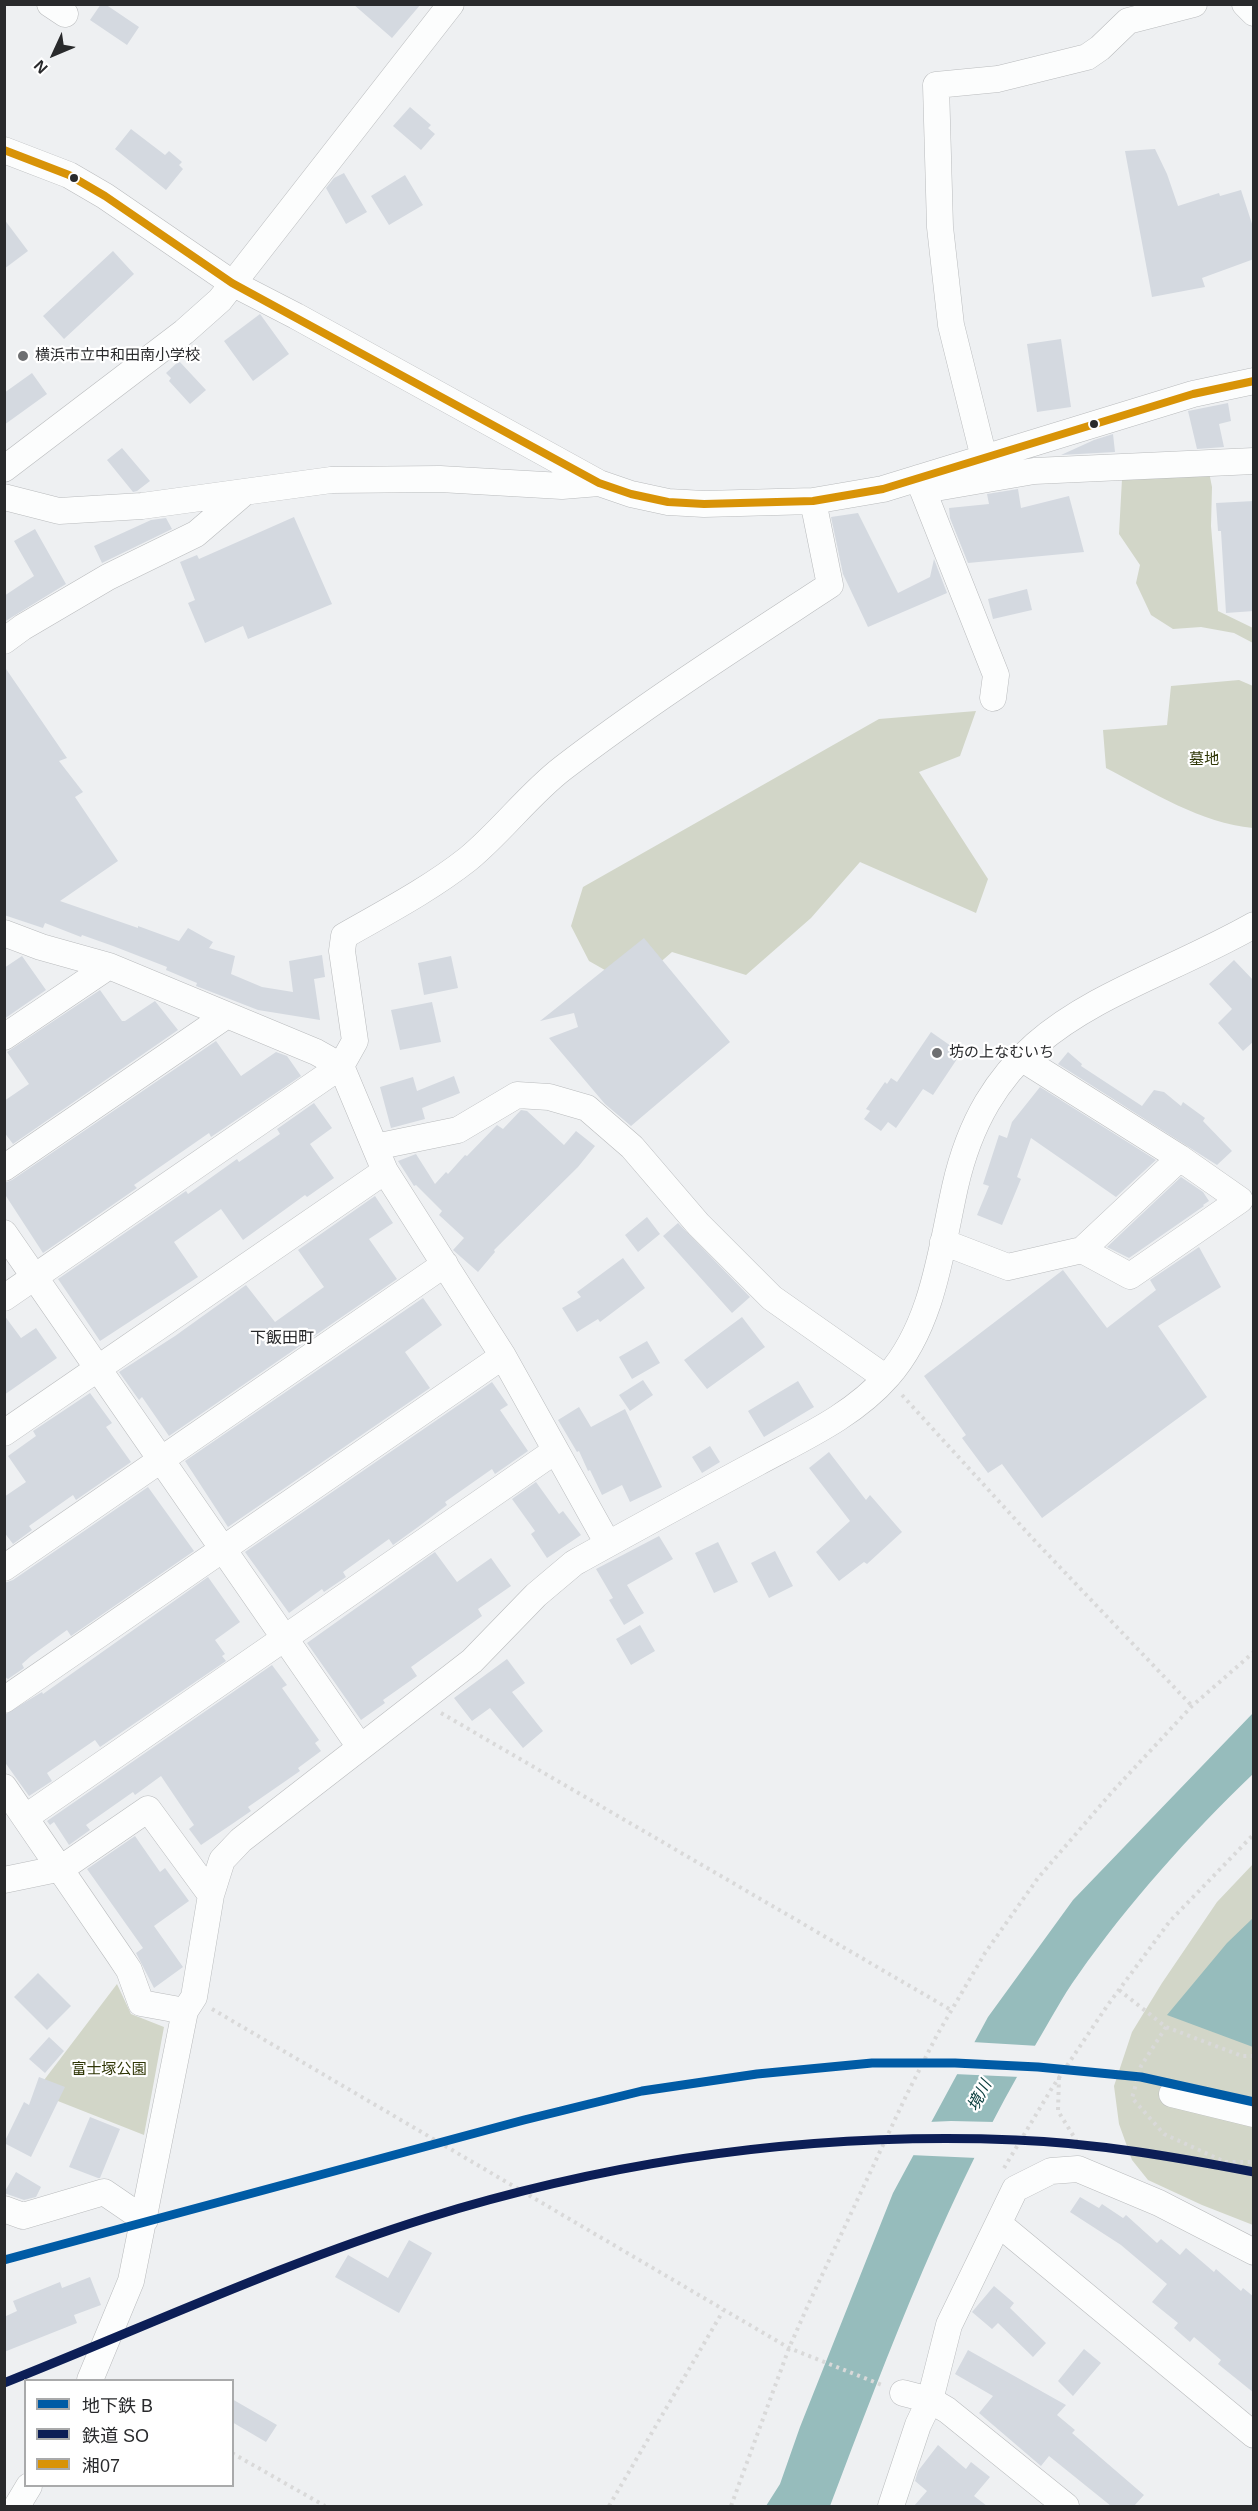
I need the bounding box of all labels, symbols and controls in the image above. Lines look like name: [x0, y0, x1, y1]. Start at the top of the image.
north arrow: [24, 24, 84, 84]
text: N: [31, 57, 51, 77]
unlabelled marker: [68, 172, 80, 184]
place label: 横浜市立中和田南小学校: [35, 347, 200, 365]
marker: 横浜市立中和田南小学校: [16, 349, 30, 363]
unlabelled marker: [1088, 418, 1100, 430]
park label: 墓地: [1189, 751, 1219, 769]
place label: 坊の上なむいち: [949, 1044, 1054, 1062]
marker: 坊の上なむいち: [930, 1046, 944, 1060]
district label: 下飯田町: [250, 1329, 314, 1349]
park label: 富士塚公園: [72, 2061, 146, 2079]
water label: 境川: [964, 2077, 996, 2115]
legend: [24, 2379, 234, 2487]
text: 地下鉄 B: [82, 2396, 153, 2416]
text: 鉄道 SO: [82, 2426, 149, 2446]
text: 湘07: [82, 2456, 120, 2476]

